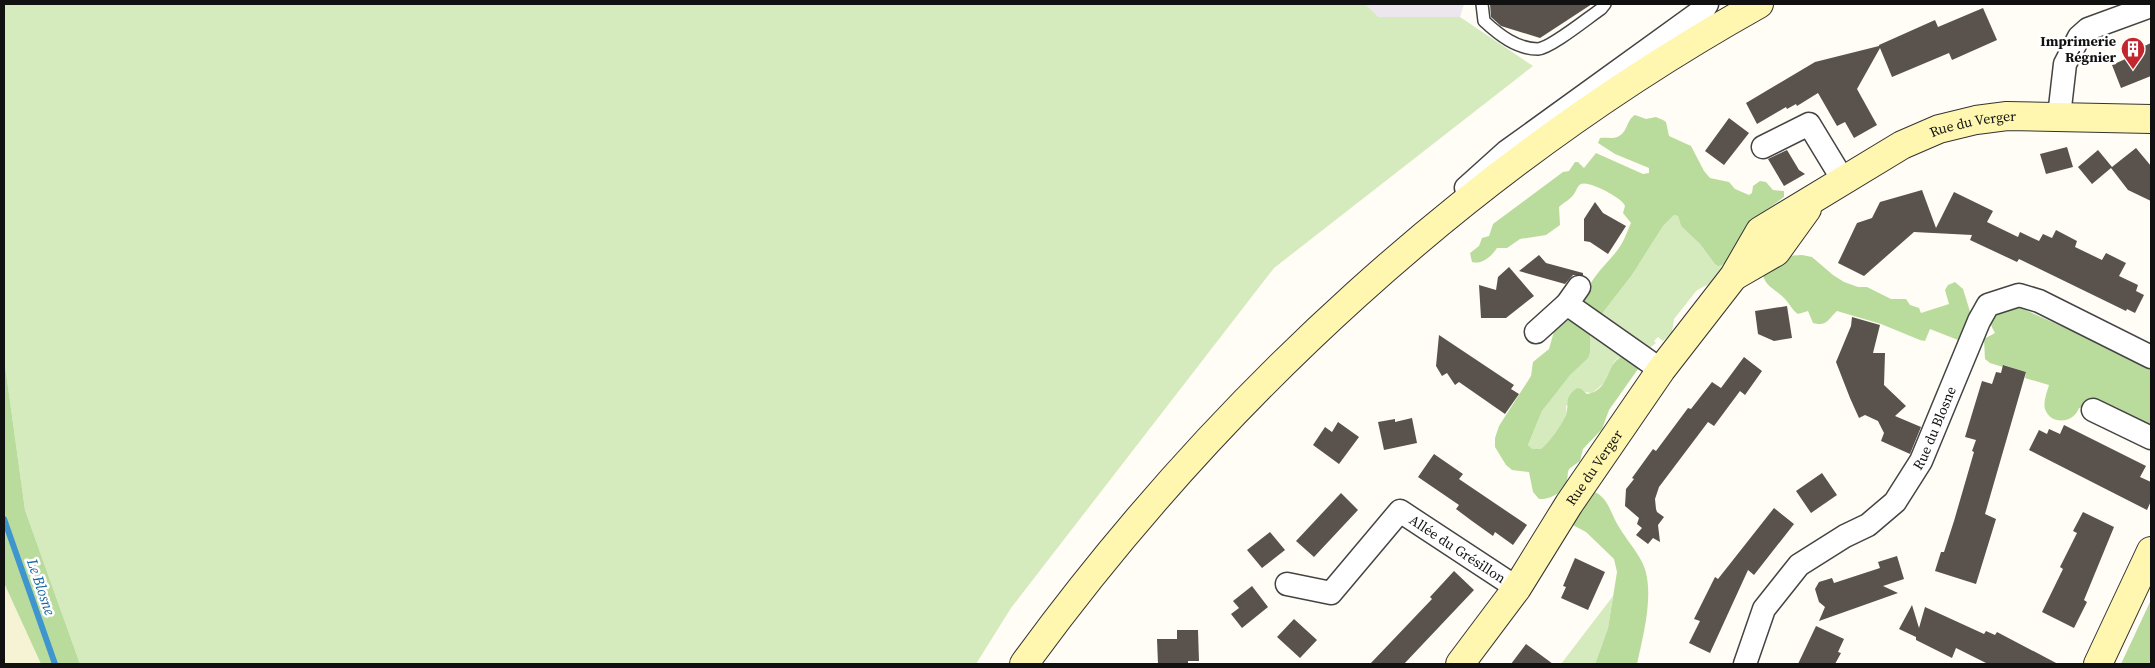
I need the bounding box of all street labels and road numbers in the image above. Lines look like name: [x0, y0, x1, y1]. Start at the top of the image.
street label: Rue du Verger: [1926, 106, 2016, 142]
street label: Rue du Blosne: [1908, 383, 1961, 474]
street label: Rue du Verger: [1561, 426, 1627, 509]
street label: Allée du Grésillon: [1405, 510, 1510, 588]

